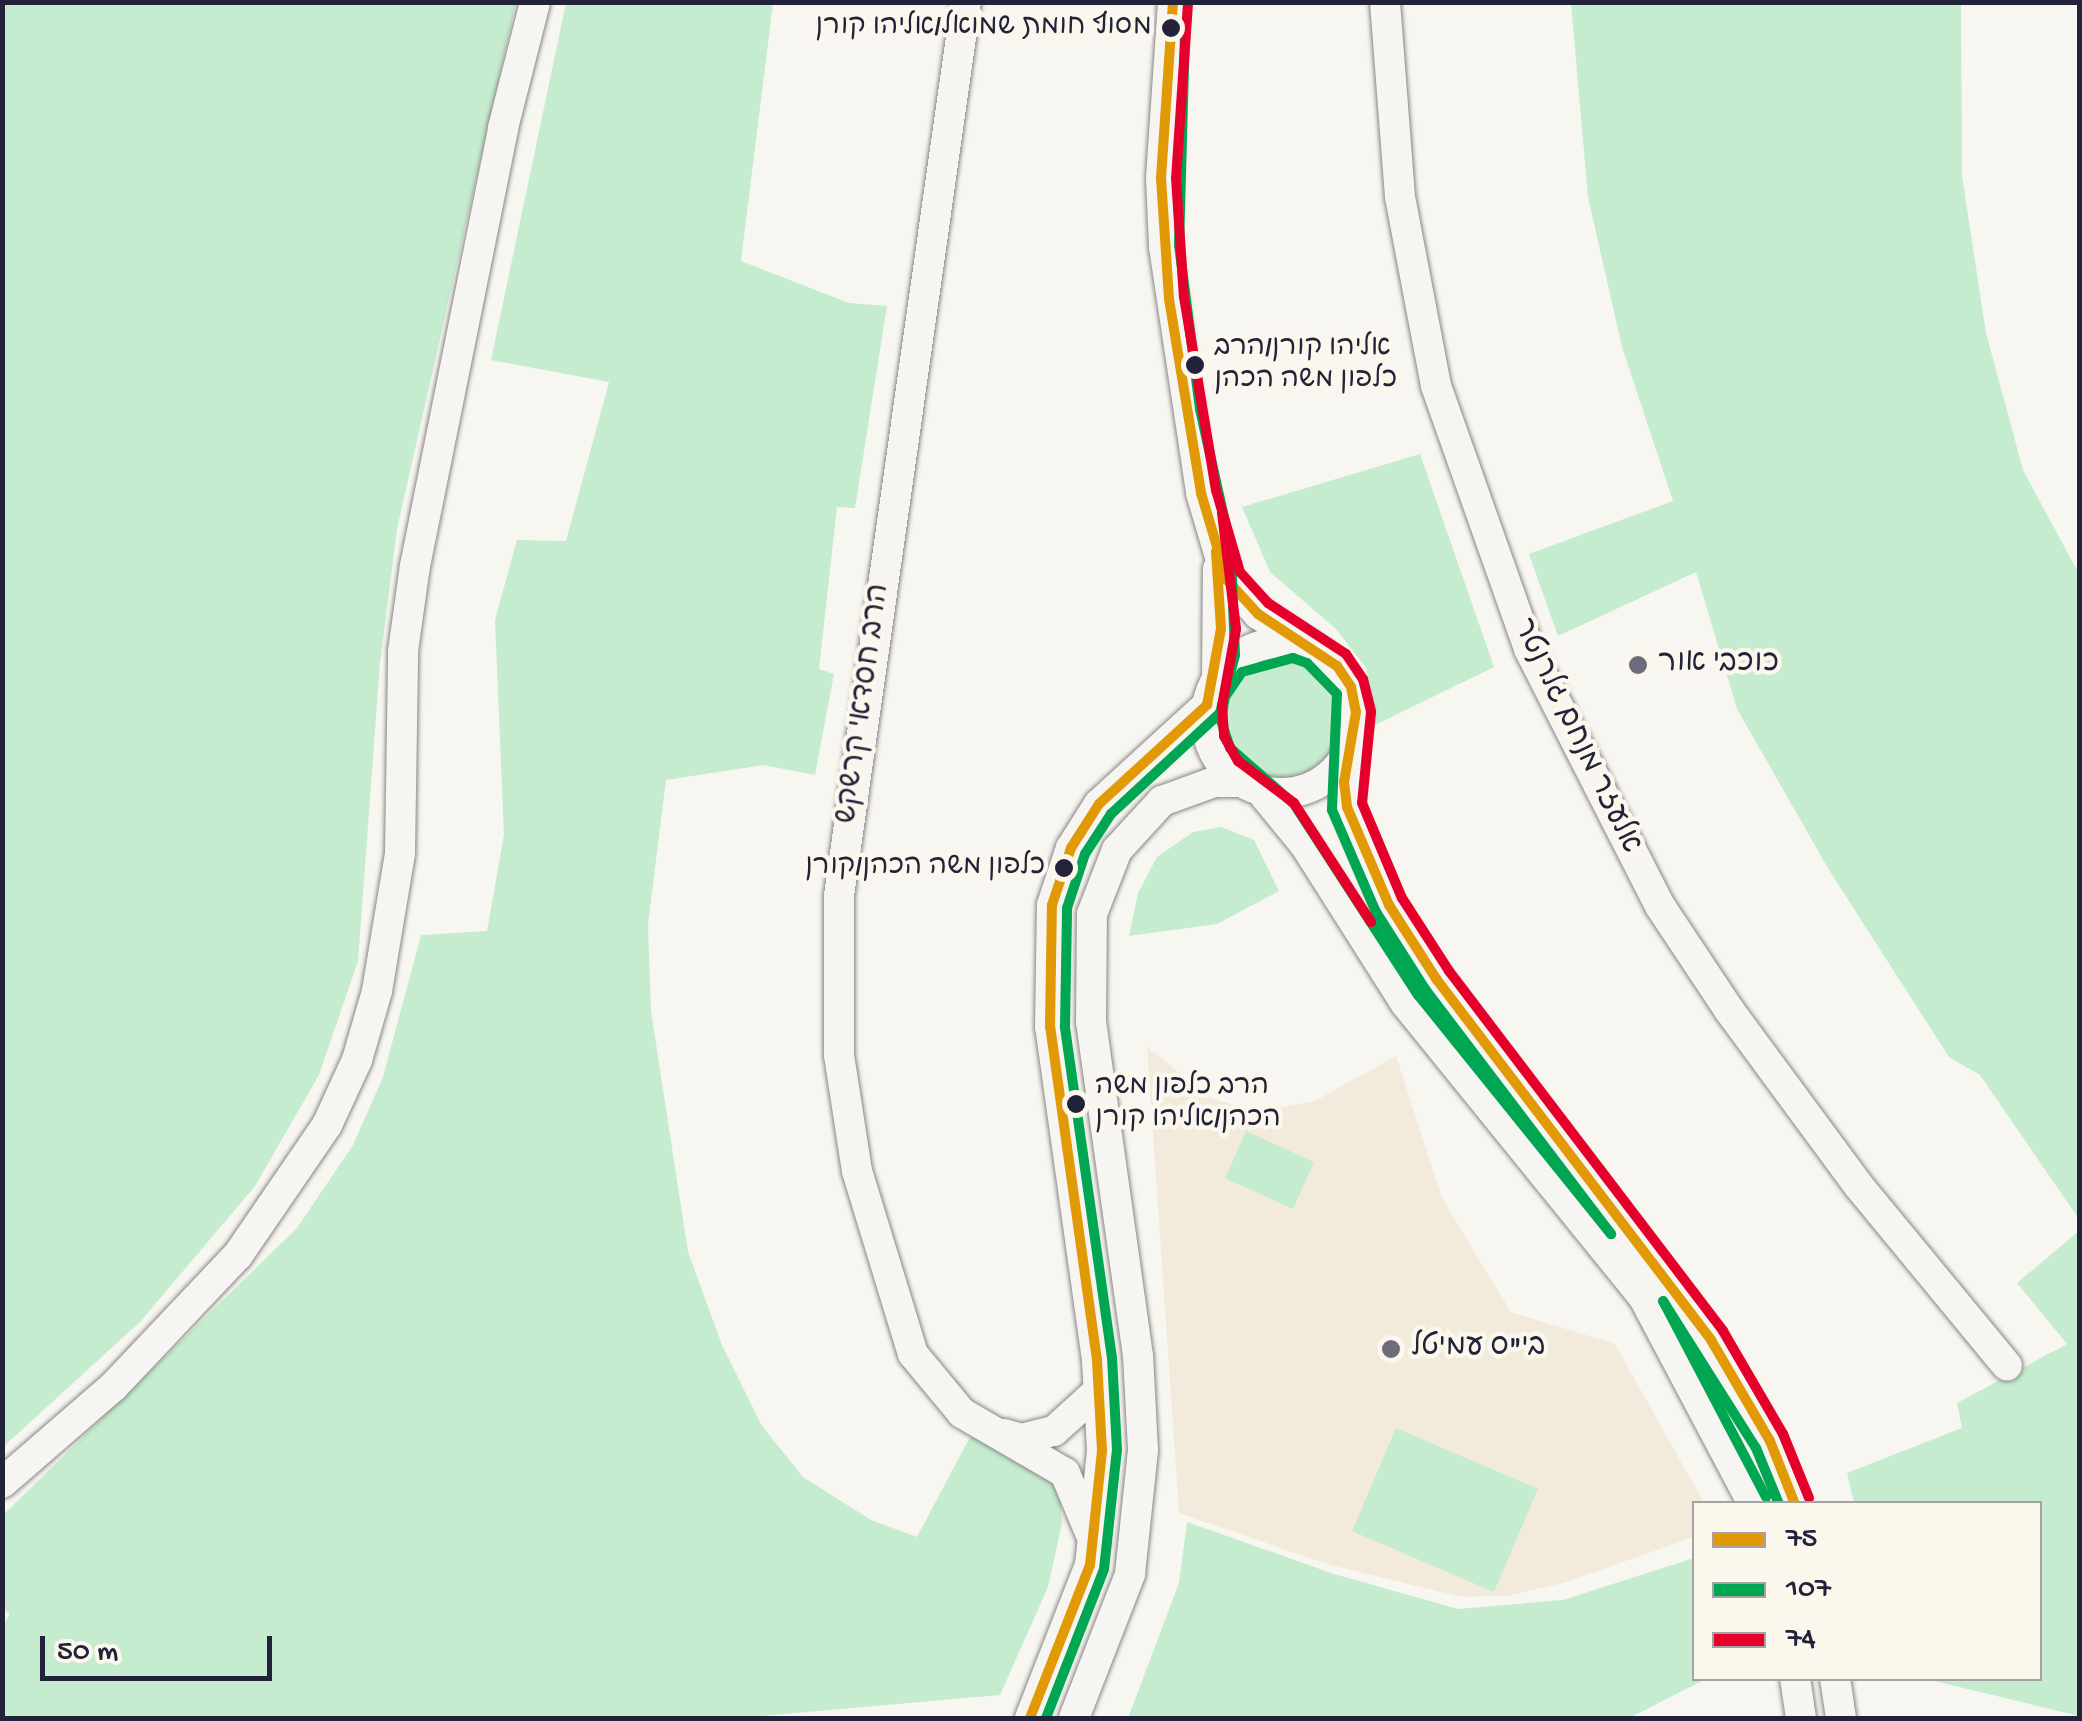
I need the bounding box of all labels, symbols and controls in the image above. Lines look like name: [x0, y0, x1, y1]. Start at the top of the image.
place label: מסוף חומת שמואל/אליהו קורן: [815, 11, 1152, 45]
marker: מסוף חומת שמואל/אליהו קורן: [1161, 18, 1181, 38]
place label: אליהו קורן/הרב כלפון משה הכהן: [1214, 332, 1397, 398]
marker: אליהו קורן/הרב כלפון משה הכהן: [1185, 355, 1205, 375]
street label: הרב חסדאי קרשקש: [830, 582, 900, 826]
street label: אלעזר מנחם גלרנטר: [1503, 614, 1647, 860]
place label: כוכבי אור: [1658, 647, 1779, 683]
marker: כוכבי אור: [1627, 654, 1649, 676]
place label: כלפון משה הכהן/קורן: [805, 851, 1045, 885]
marker: כלפון משה הכהן/קורן: [1054, 858, 1074, 878]
place label: הרב כלפון משה הכהן/אליהו קורן: [1095, 1071, 1281, 1137]
marker: הרב כלפון משה הכהן/אליהו קורן: [1066, 1094, 1086, 1114]
place label: בי"ס עמיטל: [1411, 1331, 1545, 1367]
marker: בי"ס עמיטל: [1380, 1338, 1402, 1360]
legend: [1692, 1501, 2042, 1681]
text: 75: [1786, 1523, 1817, 1558]
text: 107: [1786, 1573, 1831, 1608]
scale bar: [45, 1616, 278, 1678]
text: 74: [1786, 1623, 1816, 1658]
text: 50 m: [57, 1636, 118, 1671]

